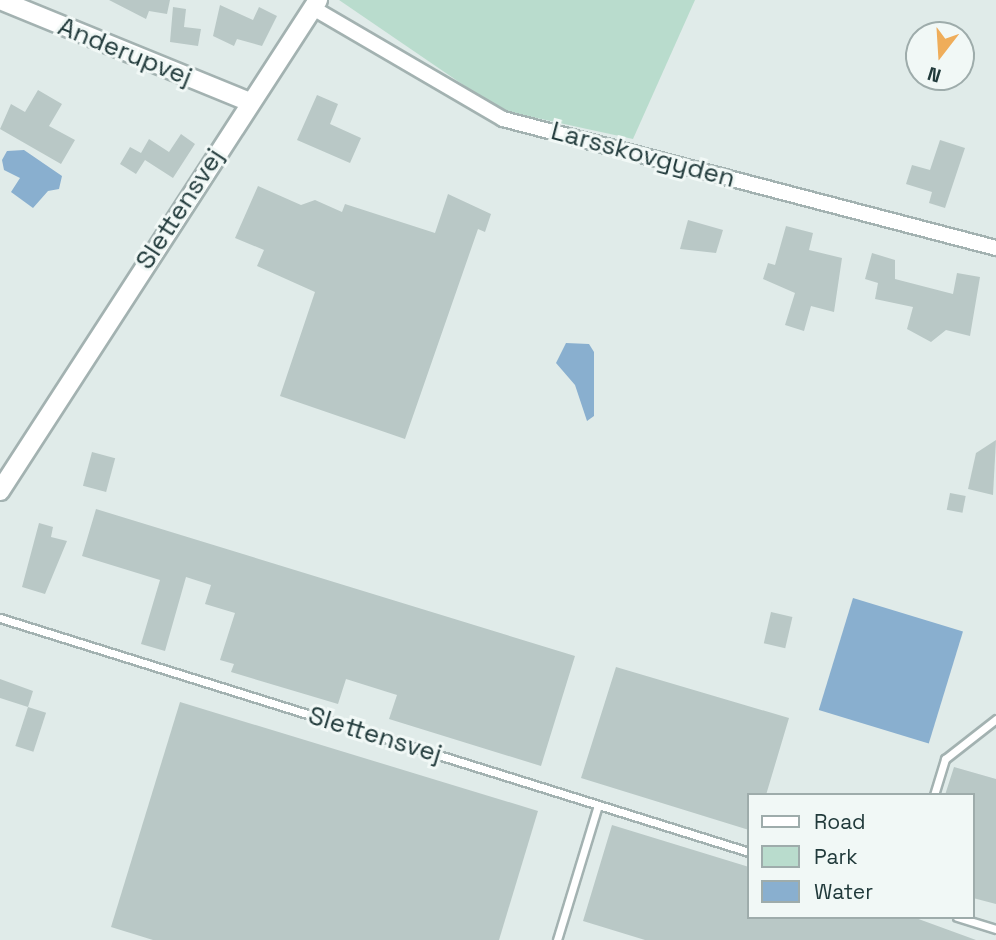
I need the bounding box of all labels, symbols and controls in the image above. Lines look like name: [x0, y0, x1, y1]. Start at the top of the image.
street label: Anderupvej: [53, 11, 197, 93]
north arrow: [905, 21, 975, 91]
text: N: [925, 61, 944, 88]
street label: Larsskovgyden: [548, 115, 738, 195]
street label: Slettensvej: [129, 143, 231, 275]
street label: Slettensvej: [305, 700, 445, 770]
legend: [748, 793, 975, 919]
text: Road: [814, 808, 866, 835]
text: Park: [814, 843, 858, 870]
text: Water: [814, 878, 873, 905]

